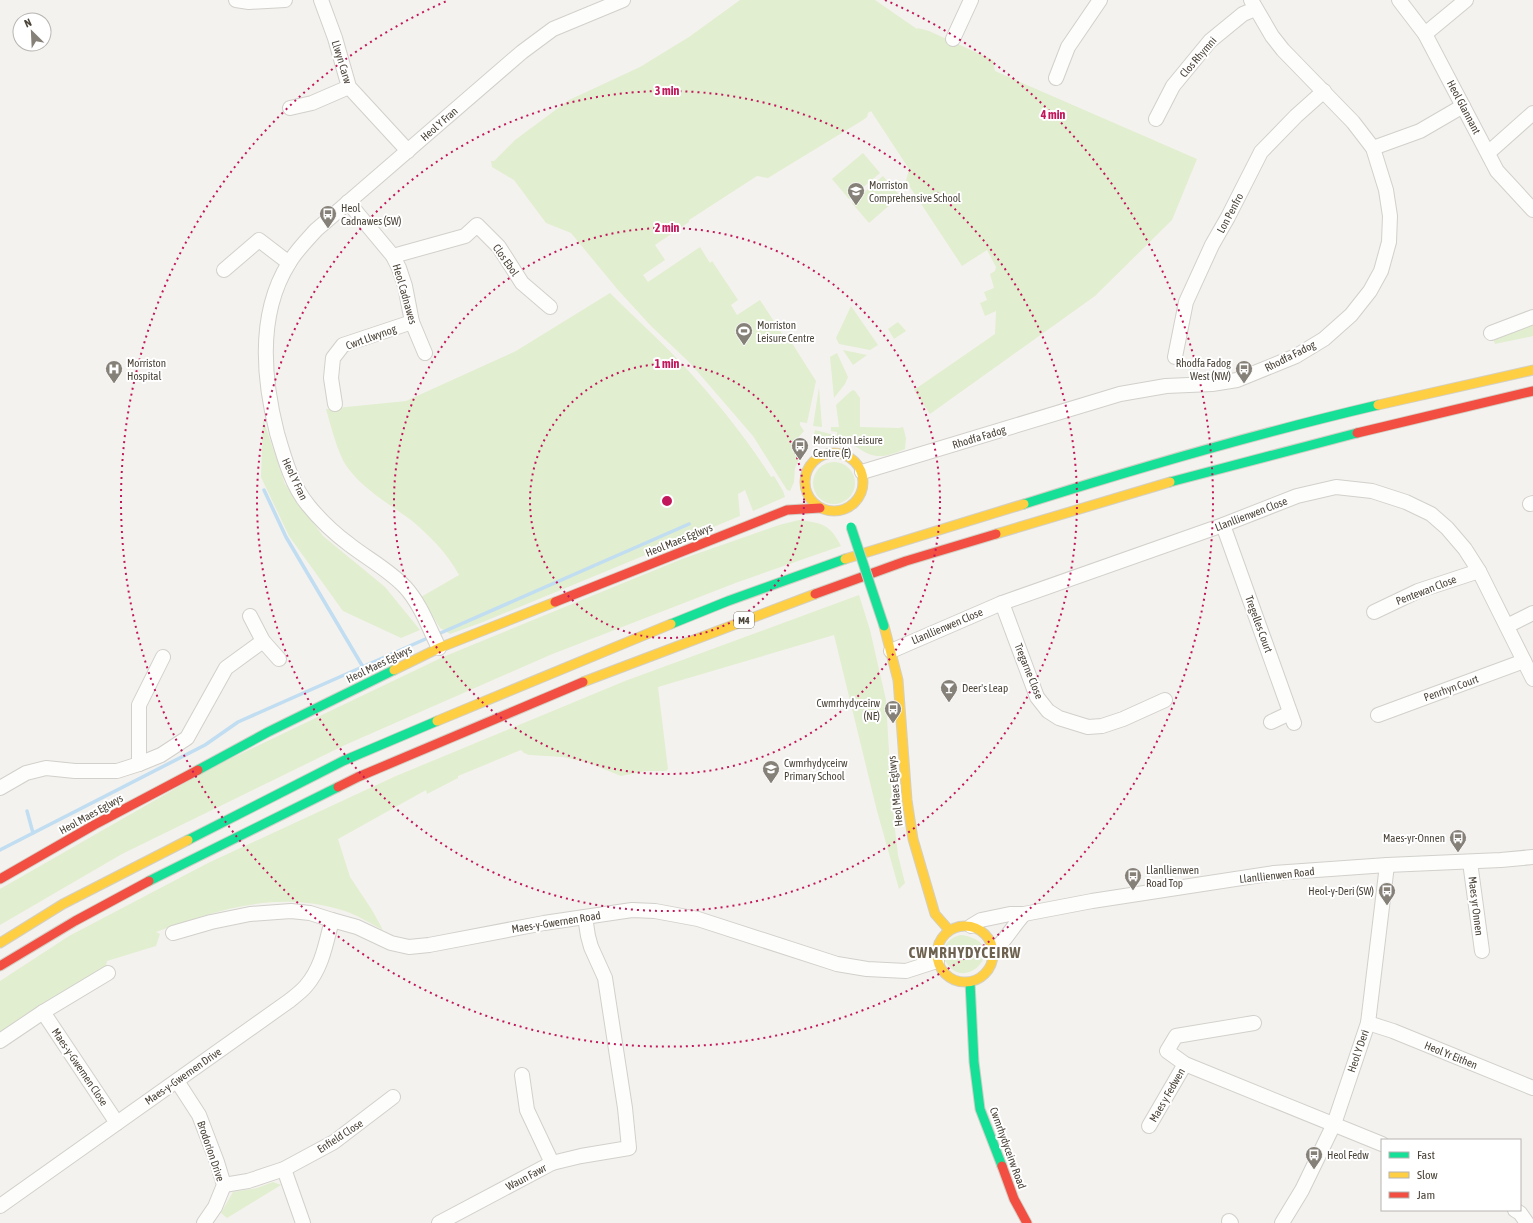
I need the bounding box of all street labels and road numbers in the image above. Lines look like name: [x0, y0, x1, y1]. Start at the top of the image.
street label: Clos Rhymni: [1177, 34, 1219, 80]
street label: Llwyn Carw: [330, 39, 354, 86]
street label: Heol Glannant: [1445, 78, 1483, 136]
street label: Heol Y Fran: [418, 105, 460, 143]
street label: Lon Penfro: [1215, 191, 1245, 235]
street label: Clos Ebol: [491, 242, 521, 278]
street label: Heol Cadnawes: [391, 263, 419, 326]
street label: Cwrt Llwynog: [344, 322, 398, 352]
street label: Rhodfa Fadog: [1263, 338, 1318, 374]
street label: Rhodfa Fadog: [951, 423, 1007, 451]
street label: Heol Y Fran: [280, 456, 310, 502]
street label: Llanllienwen Close: [1213, 495, 1289, 533]
street label: Heol Maes Eglwys: [644, 521, 714, 559]
street label: Pentewan Close: [1394, 573, 1458, 607]
street label: Tregelles Court: [1243, 594, 1275, 654]
street label: Llanllienwen Close: [909, 606, 985, 646]
road number: M4: [734, 612, 754, 628]
street label: Tregarne Close: [1012, 641, 1046, 701]
street label: Heol Maes Eglwys: [344, 643, 414, 685]
street label: Penrhyn Court: [1422, 673, 1480, 703]
street label: Heol Maes Eglwys: [885, 755, 905, 827]
street label: Heol Maes Eglwys: [57, 791, 125, 836]
street label: Llanllienwen Road: [1239, 865, 1315, 885]
street label: Maes yr Onnen: [1466, 876, 1486, 936]
street label: Maes-y-Gwernen Road: [511, 909, 601, 935]
street label: Maes-y-Gwernen Close: [50, 1026, 110, 1108]
street label: Heol Y Deri: [1345, 1028, 1371, 1074]
street label: Heol Yr Eithen: [1423, 1039, 1479, 1071]
street label: Maes-y-Gwernen Drive: [143, 1045, 223, 1107]
street label: Maes y Fedwen: [1147, 1066, 1187, 1124]
street label: Cwmrhydyceirw Road: [988, 1106, 1028, 1190]
street label: Enfield Close: [315, 1117, 365, 1155]
street label: Brodorion Drive: [195, 1119, 227, 1183]
street label: Waun Fawr: [504, 1161, 549, 1193]

